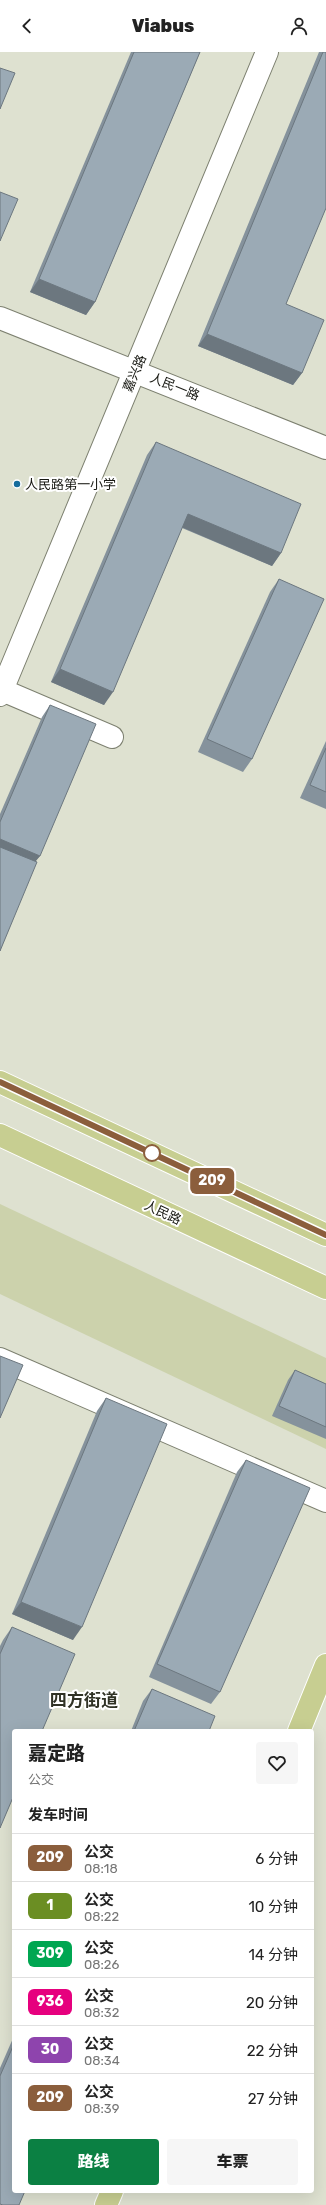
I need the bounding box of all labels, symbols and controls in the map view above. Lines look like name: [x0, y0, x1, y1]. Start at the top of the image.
icon: back: [16, 15, 38, 37]
text: Viabus: [132, 15, 194, 37]
icon: person: [288, 15, 310, 37]
street label: 嘉兴路: [120, 352, 149, 394]
street label: 人民一路: [148, 370, 202, 403]
place label: 人民路第一小学: [25, 477, 116, 492]
marker: 人民路第一小学: [12, 479, 22, 489]
unlabelled marker: [143, 1144, 161, 1162]
line badge: 209: [189, 1168, 235, 1194]
text: 209: [198, 1172, 226, 1189]
street label: 人民路: [142, 1197, 184, 1227]
district label: 四方街道: [50, 1690, 118, 1710]
text: 嘉定路: [28, 1742, 85, 1765]
button: heart: [256, 1742, 298, 1784]
text: 公交: [28, 1772, 54, 1787]
text: 发车时间: [28, 1806, 88, 1824]
text: 公交: [84, 1843, 114, 1861]
text: 209: [36, 1849, 64, 1866]
text: 6 分钟: [255, 1850, 298, 1868]
text: 08:18: [84, 1861, 118, 1876]
text: 公交: [84, 1891, 114, 1909]
text: 1: [47, 1897, 53, 1914]
text: 10 分钟: [248, 1898, 298, 1916]
text: 08:22: [84, 1909, 119, 1924]
text: 公交: [84, 1939, 114, 1957]
text: 309: [36, 1945, 64, 1962]
text: 14 分钟: [249, 1946, 298, 1964]
text: 08:26: [84, 1957, 119, 1972]
text: 公交: [84, 1987, 114, 2005]
text: 936: [36, 1993, 64, 2010]
text: 20 分钟: [246, 1994, 298, 2012]
text: 08:32: [84, 2005, 119, 2020]
text: 公交: [84, 2035, 114, 2053]
text: 30: [41, 2041, 59, 2058]
text: 22 分钟: [247, 2042, 298, 2060]
text: 08:34: [84, 2053, 120, 2068]
text: 公交: [84, 2083, 114, 2101]
text: 209: [36, 2089, 64, 2106]
text: 27 分钟: [248, 2090, 298, 2108]
text: 08:39: [84, 2101, 119, 2116]
button: 路线: [28, 2139, 159, 2185]
button: 车票: [167, 2139, 298, 2185]

